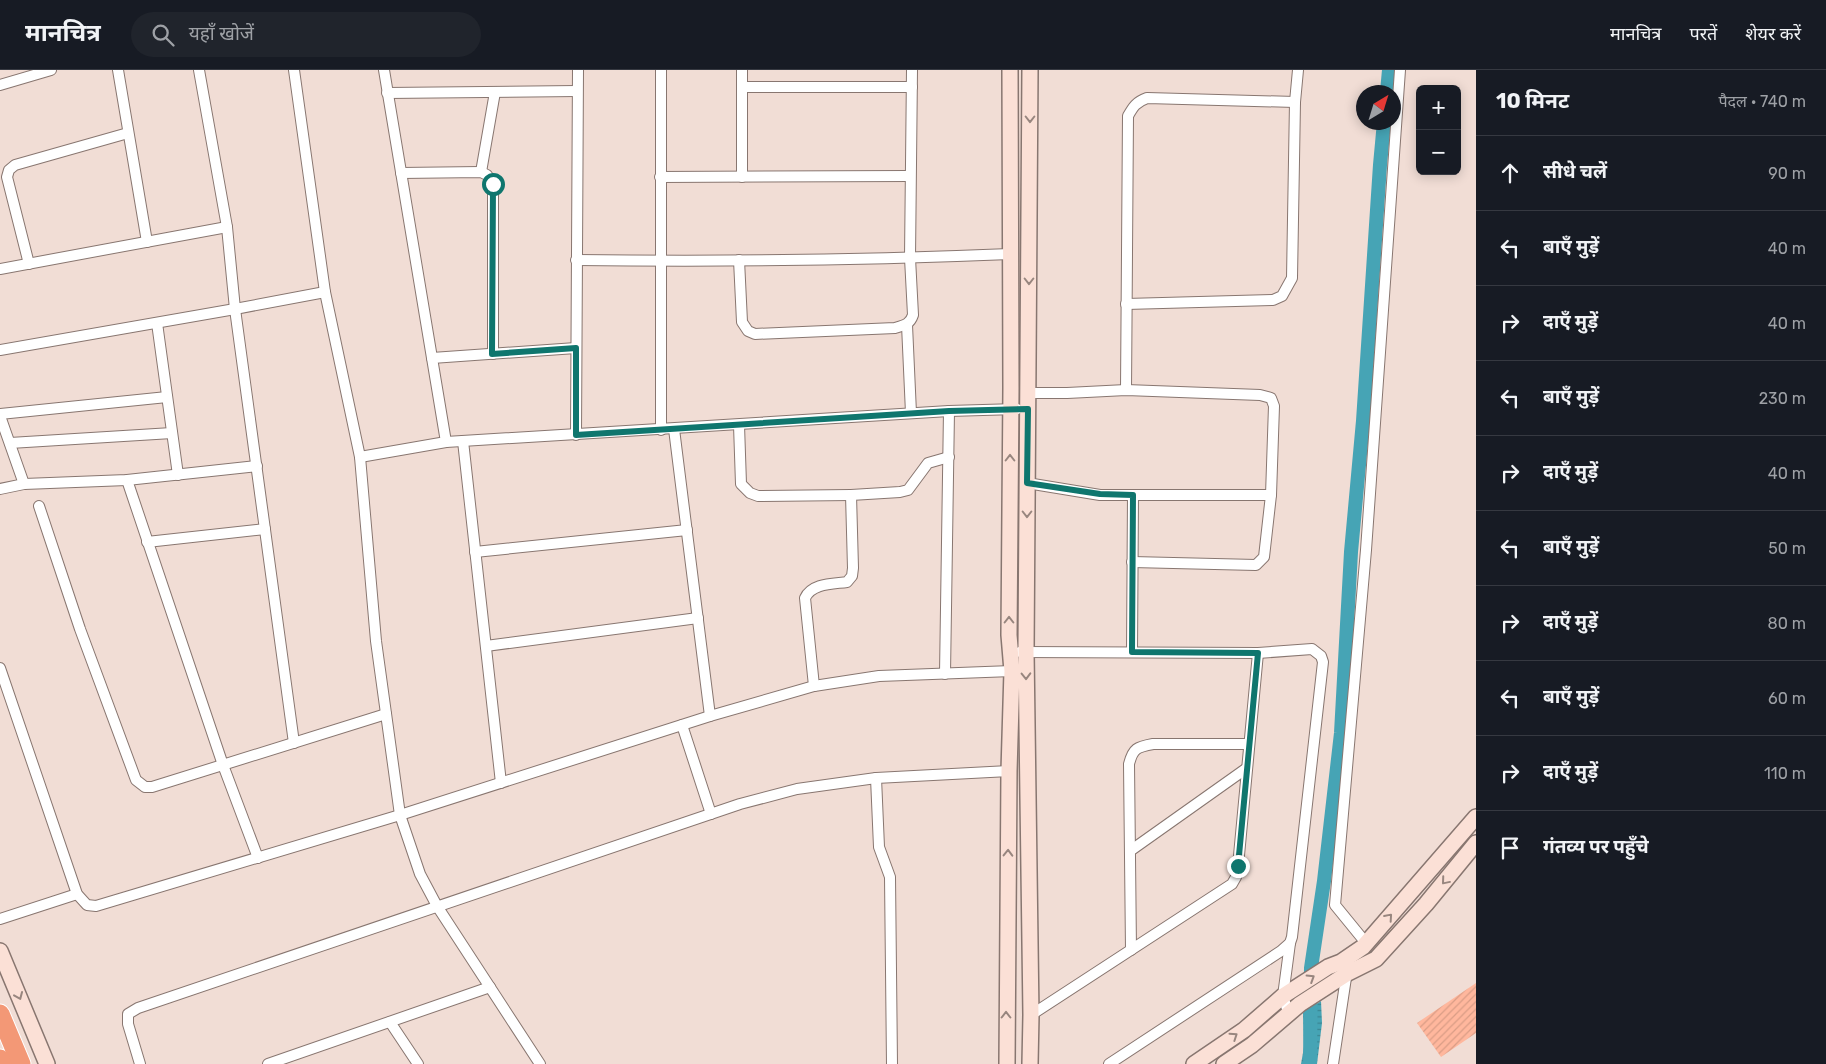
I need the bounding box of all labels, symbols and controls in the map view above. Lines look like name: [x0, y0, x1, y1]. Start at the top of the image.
search box: [131, 12, 481, 57]
text: मानचित्र: [25, 19, 101, 47]
icon: search: [149, 21, 177, 49]
text: यहाँ खोजें: [189, 22, 254, 45]
text: मानचित्र: [1610, 23, 1662, 45]
text: परतें: [1690, 23, 1717, 45]
text: शेयर करें: [1745, 23, 1801, 45]
north arrow: [1356, 85, 1401, 130]
map controls: [1416, 85, 1461, 175]
button: +: [1416, 85, 1461, 130]
text: 10 मिनट: [1496, 88, 1569, 113]
text: पैदल · 740 m: [1719, 92, 1806, 111]
one-way arrow: [1025, 115, 1035, 123]
button: −: [1416, 130, 1461, 175]
icon: ahead: [1496, 159, 1524, 187]
text: सीधे चलें: [1543, 160, 1607, 183]
text: 90 m: [1768, 164, 1806, 183]
route start: [482, 173, 505, 196]
icon: left: [1496, 234, 1524, 262]
text: बाएँ मुड़ें: [1543, 235, 1599, 258]
text: 40 m: [1768, 239, 1806, 258]
one-way arrow: [1024, 278, 1034, 285]
icon: right: [1496, 309, 1524, 337]
text: दाएँ मुड़ें: [1543, 310, 1598, 333]
text: 40 m: [1768, 314, 1806, 333]
icon: left: [1496, 384, 1524, 412]
text: बाएँ मुड़ें: [1543, 385, 1599, 408]
text: 230 m: [1759, 389, 1806, 408]
one-way arrow: [1005, 454, 1015, 462]
icon: right: [1496, 459, 1524, 487]
text: दाएँ मुड़ें: [1543, 460, 1598, 483]
text: 40 m: [1768, 464, 1806, 483]
one-way arrow: [1022, 510, 1032, 518]
icon: left: [1496, 534, 1524, 562]
text: बाएँ मुड़ें: [1543, 535, 1599, 558]
text: 50 m: [1768, 539, 1806, 558]
icon: right: [1496, 609, 1524, 637]
text: दाएँ मुड़ें: [1543, 610, 1598, 633]
text: 80 m: [1768, 614, 1806, 633]
one-way arrow: [1004, 616, 1014, 624]
one-way arrow: [1021, 672, 1032, 680]
icon: left: [1496, 684, 1524, 712]
text: बाएँ मुड़ें: [1543, 685, 1599, 708]
text: 60 m: [1768, 689, 1806, 708]
icon: right: [1496, 759, 1524, 787]
text: दाएँ मुड़ें: [1543, 760, 1598, 783]
text: 110 m: [1764, 764, 1806, 783]
icon: arrive: [1496, 834, 1524, 862]
text: गंतव्य पर पहुँचे: [1543, 835, 1649, 858]
one-way arrow: [1003, 849, 1013, 856]
route end: [1227, 855, 1250, 878]
one-way arrow: [1442, 875, 1450, 884]
one-way arrow: [1383, 913, 1392, 922]
one-way arrow: [1305, 975, 1314, 984]
one-way arrow: [12, 991, 23, 1000]
one-way arrow: [1001, 1011, 1011, 1019]
one-way arrow: [1229, 1033, 1238, 1042]

